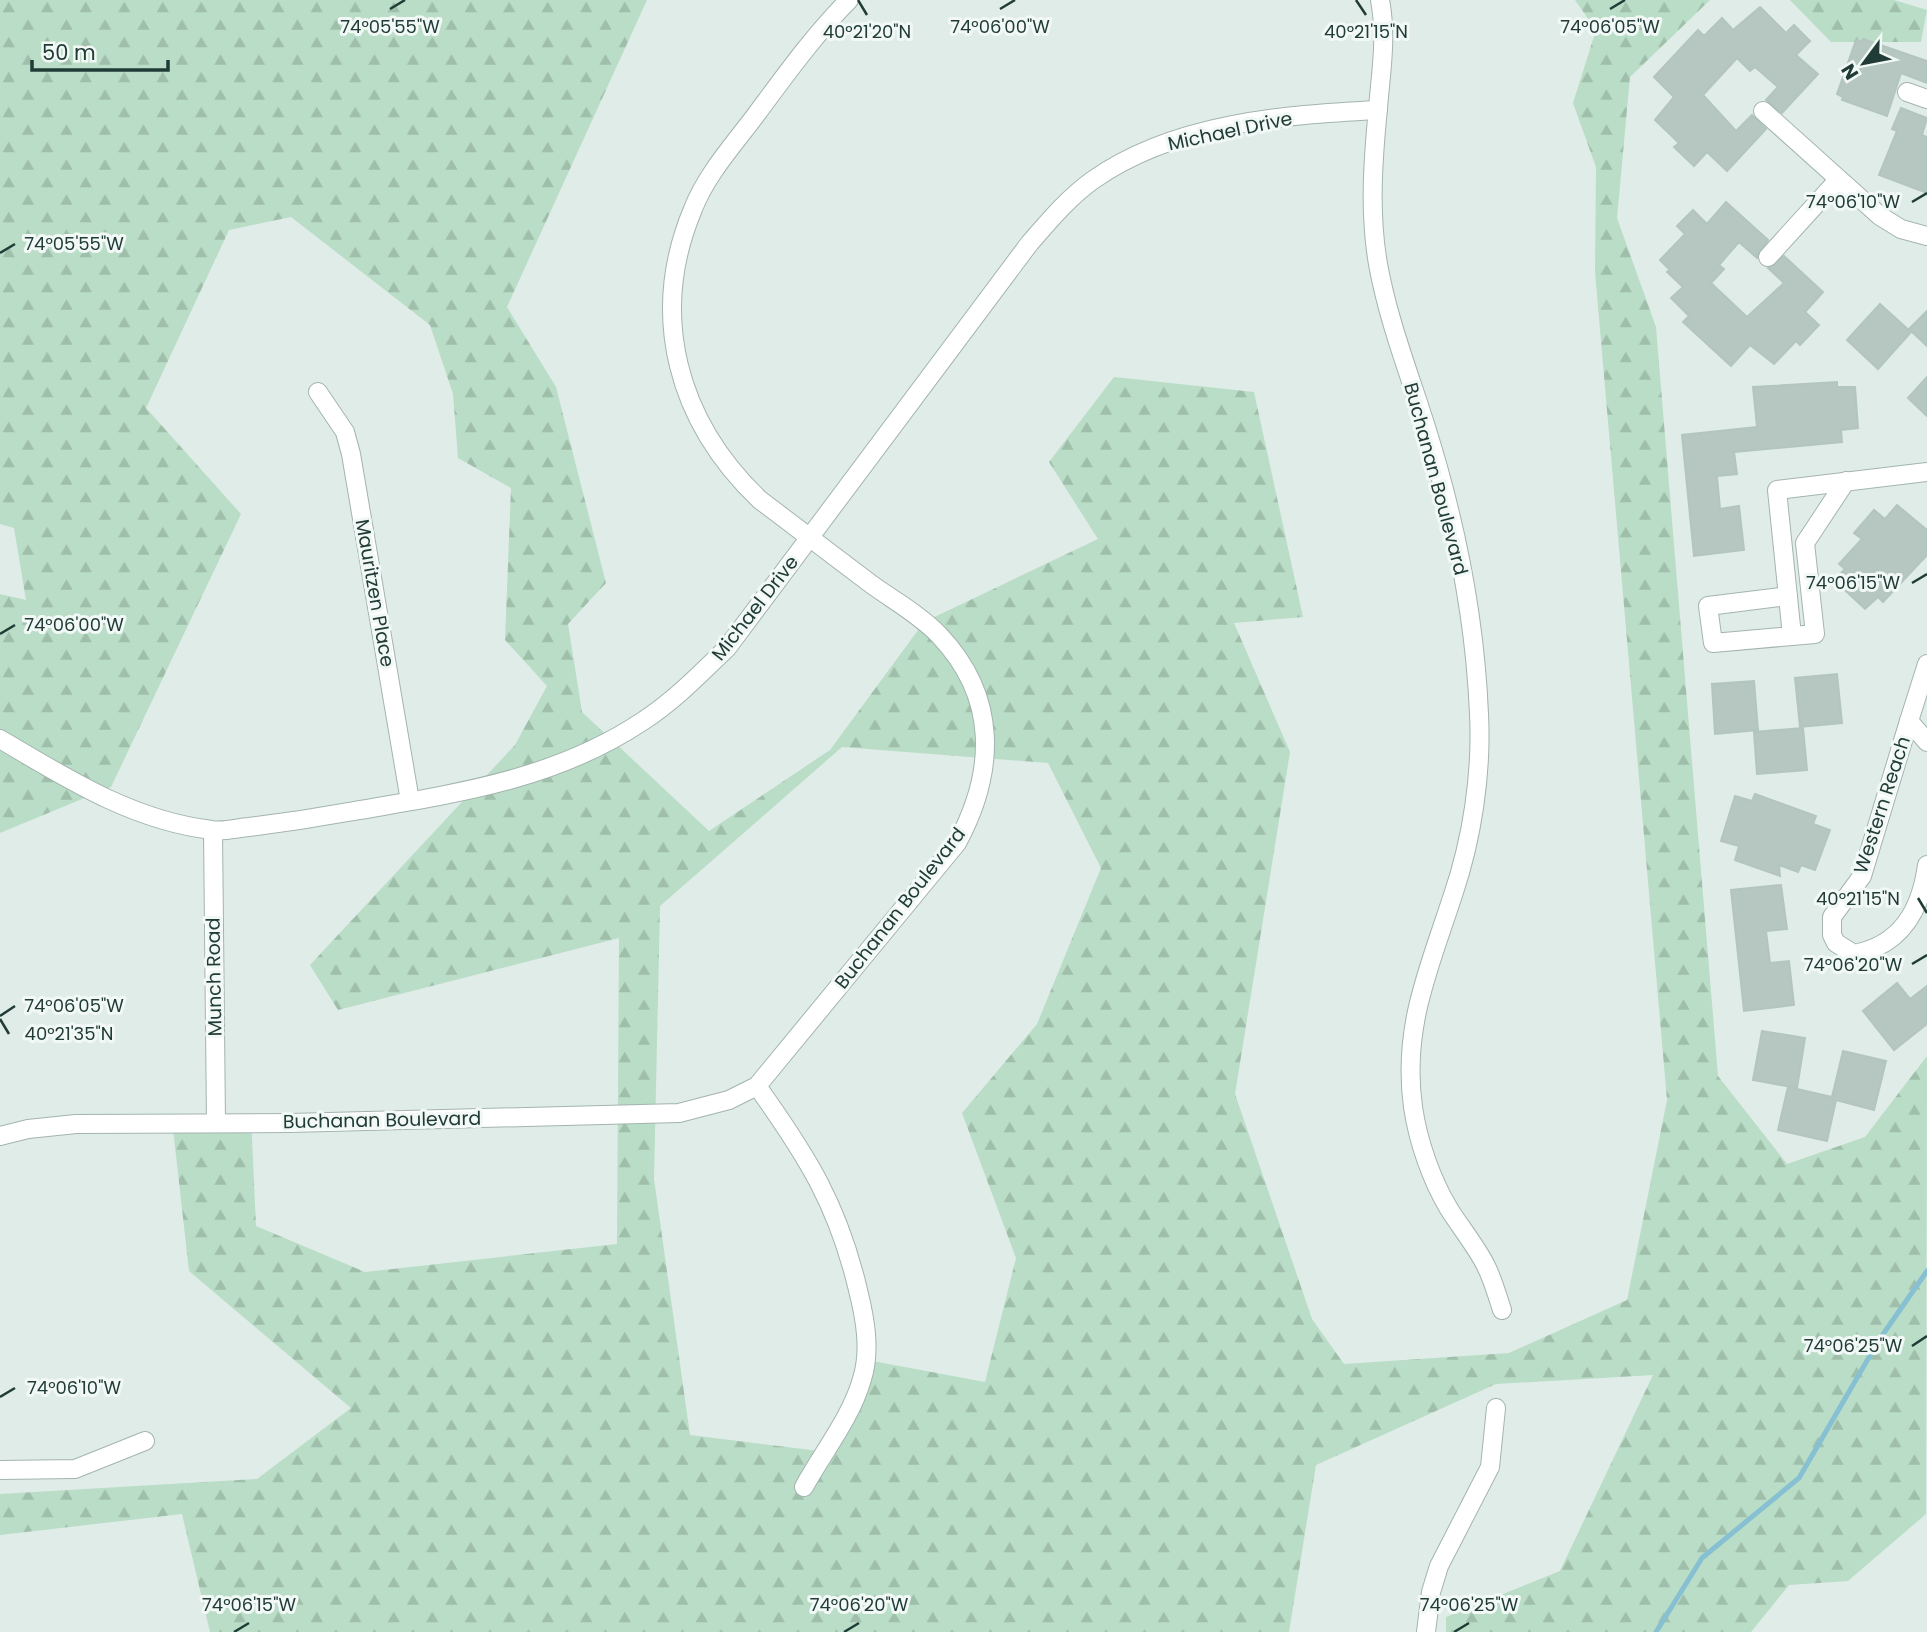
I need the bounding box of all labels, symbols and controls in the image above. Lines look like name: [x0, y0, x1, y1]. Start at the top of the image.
text: 74°05'55"W: [340, 14, 440, 39]
text: 74°06'00"W: [950, 14, 1050, 39]
text: 74°06'05"W: [1560, 14, 1660, 39]
text: 40°21'20"N: [823, 19, 911, 44]
text: 40°21'15"N: [1324, 19, 1408, 44]
scale bar: [32, 28, 168, 72]
north arrow: [1829, 28, 1899, 98]
text: 50 m: [42, 38, 96, 67]
text: N: [1835, 59, 1865, 85]
street label: Michael Drive: [1165, 105, 1295, 157]
text: 74°06'10"W: [1806, 189, 1900, 214]
text: 74°05'55"W: [24, 231, 124, 256]
street label: Buchanan Boulevard: [1397, 380, 1475, 578]
street label: Mauritzen Place: [349, 517, 401, 669]
street label: Michael Drive: [705, 550, 805, 666]
text: 74°06'15"W: [1806, 570, 1900, 595]
text: 74°06'00"W: [24, 612, 124, 637]
street label: Western Reach: [1847, 733, 1917, 877]
street label: Buchanan Boulevard: [828, 822, 972, 994]
text: 40°21'15"N: [1816, 886, 1900, 911]
street label: Munch Road: [199, 917, 229, 1037]
text: 74°06'20"W: [1804, 952, 1903, 977]
text: 74°06'05"W: [24, 993, 124, 1018]
text: 40°21'35"N: [25, 1021, 113, 1046]
street label: Buchanan Boulevard: [283, 1105, 481, 1135]
text: 74°06'25"W: [1804, 1333, 1903, 1358]
text: 74°06'10"W: [27, 1375, 121, 1400]
text: 74°06'15"W: [202, 1592, 296, 1617]
text: 74°06'20"W: [810, 1592, 909, 1617]
text: 74°06'25"W: [1420, 1592, 1519, 1617]

